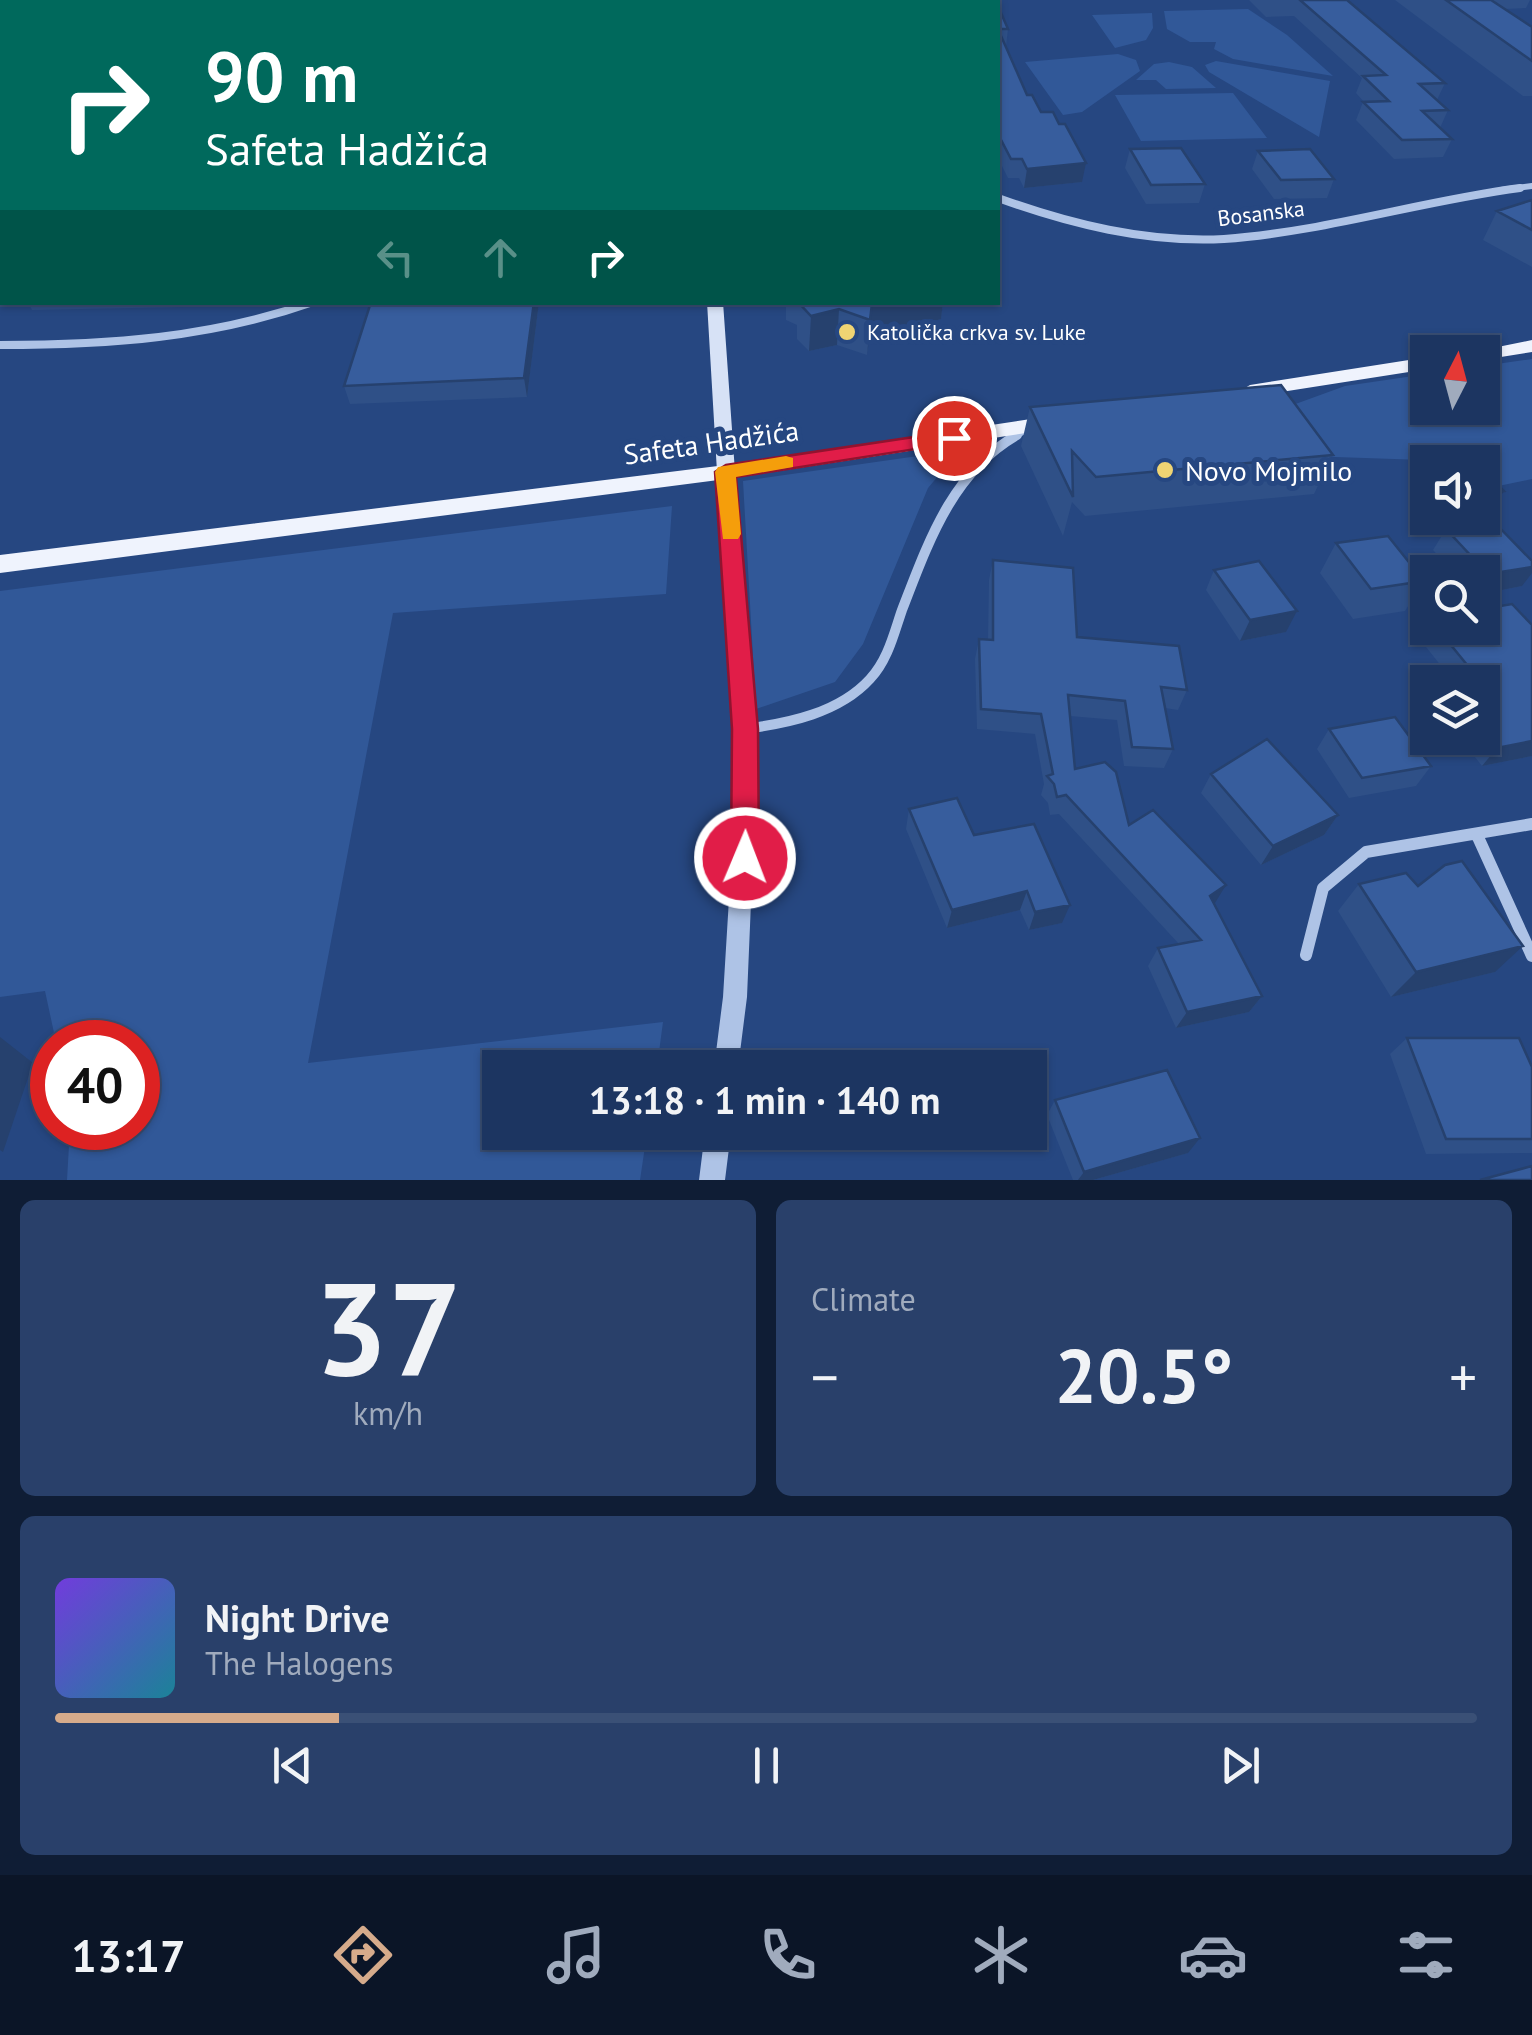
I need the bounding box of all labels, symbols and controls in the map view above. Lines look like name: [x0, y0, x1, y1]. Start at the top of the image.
text: 90 m: [205, 31, 358, 121]
icon: right: [40, 40, 170, 170]
text: Safeta Hadžića: [205, 119, 489, 177]
street label: Bosanska: [1216, 194, 1306, 232]
icon: left: [368, 230, 423, 285]
icon: ahead: [473, 230, 528, 285]
icon: right: [578, 230, 633, 285]
place label: Katolička crkva sv. Luke: [867, 318, 1086, 346]
marker: Katolička crkva sv. Luke: [836, 321, 858, 343]
north arrow: [1410, 335, 1500, 425]
map controls: [1410, 335, 1500, 755]
pin: [912, 396, 997, 481]
street label: Safeta Hadžića: [621, 411, 801, 473]
icon: arrive: [927, 411, 982, 466]
button: sound: [1410, 445, 1500, 535]
place label: Novo Mojmilo: [1185, 452, 1352, 489]
marker: Novo Mojmilo: [1154, 459, 1176, 481]
button: search: [1410, 555, 1500, 645]
button: layers: [1410, 665, 1500, 755]
position arrow: [693, 806, 797, 910]
speed limit sign: 40: [30, 1020, 160, 1150]
text: 13:18 · 1 min · 140 m: [589, 1075, 940, 1124]
text: 37: [314, 1243, 462, 1411]
text: Climate: [811, 1278, 916, 1320]
text: 20.5°: [1055, 1327, 1233, 1424]
text: −: [811, 1341, 839, 1412]
text: +: [1449, 1341, 1477, 1412]
text: km/h: [353, 1392, 423, 1434]
text: Night Drive: [205, 1593, 389, 1642]
text: The Halogens: [205, 1642, 393, 1684]
icon: previous: [265, 1738, 320, 1793]
icon: pause: [739, 1738, 794, 1793]
icon: next: [1213, 1738, 1268, 1793]
icon: directions: [328, 1920, 398, 1990]
icon: music: [541, 1920, 611, 1990]
icon: phone: [753, 1920, 823, 1990]
icon: climate: [966, 1920, 1036, 1990]
icon: car: [1178, 1920, 1248, 1990]
icon: filters: [1391, 1920, 1461, 1990]
text: 13:17: [71, 1926, 185, 1984]

